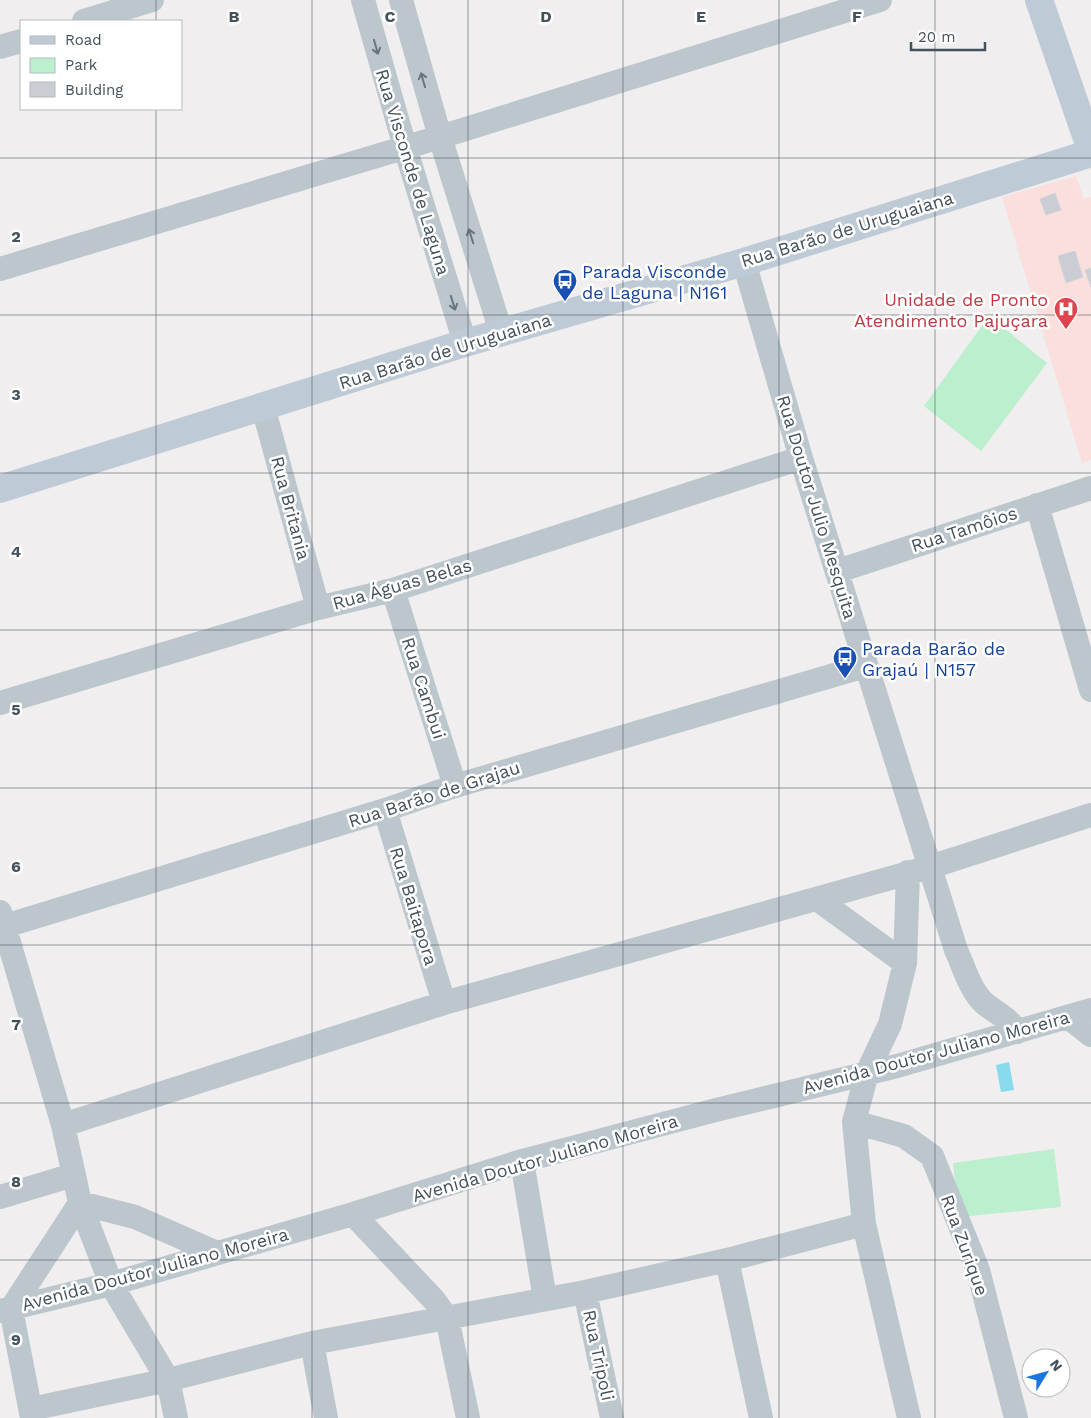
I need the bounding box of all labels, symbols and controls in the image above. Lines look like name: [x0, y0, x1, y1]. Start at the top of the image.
text: B: [229, 7, 240, 26]
text: C: [385, 7, 396, 26]
text: D: [540, 7, 552, 26]
text: E: [696, 7, 706, 26]
text: F: [852, 7, 862, 26]
legend: [20, 20, 182, 110]
scale bar: [911, 20, 985, 52]
text: 20 m: [918, 28, 956, 46]
text: Road: [65, 31, 102, 49]
one-way arrow: [372, 38, 382, 54]
text: Park: [65, 56, 98, 74]
street label: Rua Visconde de Laguna: [372, 66, 454, 278]
one-way arrow: [418, 73, 428, 89]
text: Building: [65, 81, 123, 99]
street label: Rua Barão de Uruguaiana: [738, 187, 956, 271]
text: 2: [11, 227, 21, 246]
one-way arrow: [465, 228, 475, 244]
place label: Parada Visconde de Laguna | N161: [582, 261, 727, 303]
bus stop icon: Parada Visconde de Laguna | N161: [552, 268, 578, 302]
place label: Unidade de Pronto Atendimento Pajuçara: [854, 289, 1048, 331]
one-way arrow: [449, 295, 458, 310]
hospital icon: Unidade de Pronto Atendimento Pajuçara: [1053, 296, 1079, 330]
street label: Rua Barão de Uruguaiana: [336, 309, 554, 393]
text: 3: [11, 385, 21, 404]
street label: Rua Doutor Julio Mesquita: [773, 393, 861, 621]
street label: Rua Britania: [267, 454, 315, 562]
street label: Rua Tamôios: [908, 502, 1020, 556]
text: 4: [11, 542, 21, 561]
street label: Rua Águas Belas: [330, 554, 474, 614]
street label: Rua Cambui: [398, 635, 450, 741]
place label: Parada Barão de Grajaú | N157: [862, 638, 1005, 680]
bus stop icon: Parada Barão de Grajaú | N157: [832, 645, 858, 679]
text: 5: [11, 700, 21, 719]
street label: Rua Barão de Grajau: [346, 756, 522, 832]
street label: Rua Baitapora: [386, 844, 442, 968]
text: 6: [11, 857, 21, 876]
street label: Avenida Doutor Juliano Moreira: [800, 1006, 1072, 1098]
text: 7: [11, 1015, 21, 1034]
street label: Avenida Doutor Juliano Moreira: [410, 1110, 680, 1206]
text: 8: [11, 1172, 21, 1191]
street label: Rua Zurique: [937, 1192, 993, 1298]
street label: Avenida Doutor Juliano Moreira: [19, 1223, 291, 1315]
street label: Rua Tripoli: [579, 1308, 619, 1402]
text: 9: [11, 1330, 21, 1349]
north arrow: [1021, 1348, 1071, 1398]
text: N: [1047, 1356, 1066, 1374]

